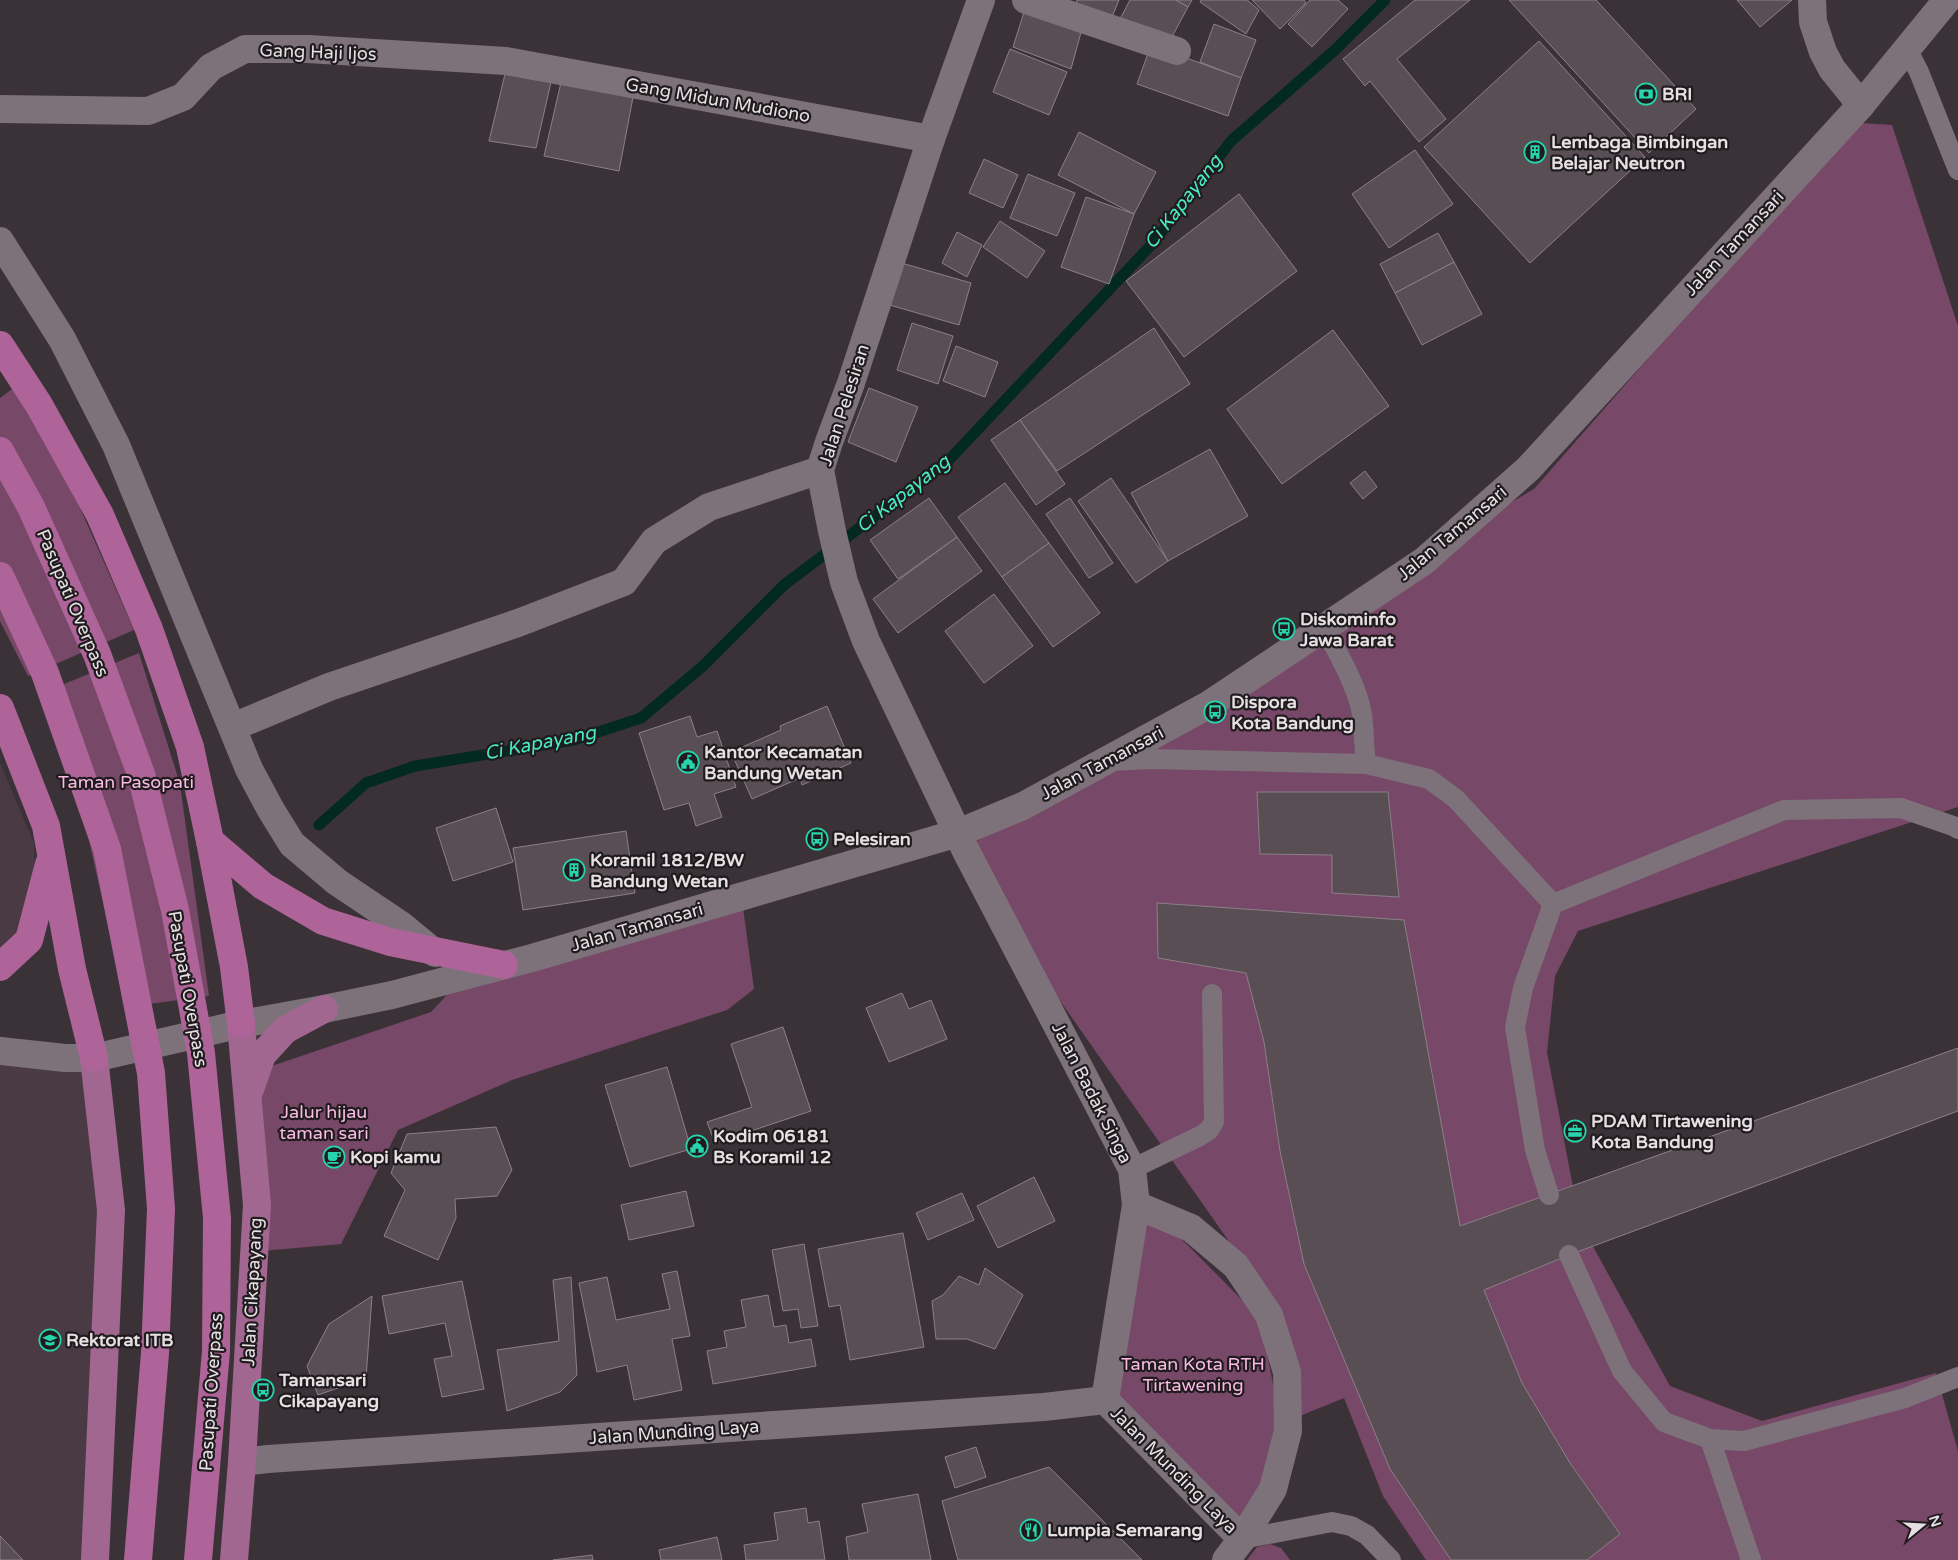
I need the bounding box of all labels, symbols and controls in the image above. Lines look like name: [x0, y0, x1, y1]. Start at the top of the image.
street label: Gang Haji Ijos: [259, 39, 377, 65]
street label: Gang Midun Mudiono: [624, 73, 812, 127]
bank icon: BRI: [1634, 82, 1658, 106]
place label: BRI: [1662, 83, 1692, 105]
place label: Lembaga Bimbingan Belajar Neutron: [1551, 131, 1728, 174]
building icon: Lembaga Bimbingan Belajar Neutron: [1523, 140, 1547, 164]
water label: Ci Kapayang: [1140, 150, 1227, 253]
street label: Jalan Tamansari: [1680, 186, 1788, 300]
street label: Jalan Pelesiran: [814, 341, 874, 469]
water label: Ci Kapayang: [852, 450, 955, 537]
street label: Jalan Tamansari: [1393, 481, 1511, 585]
street label: Pasupati Overpass: [32, 526, 114, 680]
place label: Diskominfo Jawa Barat: [1299, 608, 1396, 651]
bus stop icon: Diskominfo Jawa Barat: [1272, 617, 1296, 641]
place label: Dispora Kota Bandung: [1231, 691, 1354, 734]
bus stop icon: Dispora Kota Bandung: [1203, 700, 1227, 724]
water label: Ci Kapayang: [482, 721, 599, 765]
street label: Jalan Tamansari: [1037, 721, 1167, 805]
place label: Kantor Kecamatan Bandung Wetan: [704, 741, 863, 784]
public building icon: Kantor Kecamatan Bandung Wetan: [676, 750, 700, 774]
park label: Taman Pasopati: [58, 771, 194, 793]
bus stop icon: Pelesiran: [805, 827, 829, 851]
place label: Pelesiran: [833, 828, 911, 850]
place label: Koramil 1812/BW Bandung Wetan: [590, 849, 745, 892]
building icon: Koramil 1812/BW Bandung Wetan: [562, 858, 586, 882]
street label: Jalan Tamansari: [569, 898, 705, 956]
street label: Pasupati Overpass: [163, 909, 213, 1069]
street label: Jalan Badak Singa: [1047, 1019, 1137, 1167]
park label: Jalur hijau taman sari: [279, 1101, 369, 1144]
place label: PDAM Tirtawening Kota Bandung: [1591, 1110, 1753, 1153]
office icon: PDAM Tirtawening Kota Bandung: [1563, 1119, 1587, 1143]
place label: Kodim 06181 Bs Koramil 12: [713, 1125, 831, 1168]
public building icon: Kodim 06181 Bs Koramil 12: [685, 1134, 709, 1158]
cafe icon: Kopi kamu: [322, 1145, 346, 1169]
place label: Kopi kamu: [350, 1146, 441, 1168]
street label: Jalan Cikapayang: [237, 1217, 267, 1367]
street label: Pasupati Overpass: [194, 1312, 228, 1472]
school or university icon: Rektorat ITB: [38, 1328, 62, 1352]
place label: Rektorat ITB: [66, 1329, 173, 1351]
park label: Taman Kota RTH Tirtawening: [1121, 1353, 1265, 1396]
place label: Tamansari Cikapayang: [278, 1369, 379, 1412]
bus stop icon: Tamansari Cikapayang: [251, 1378, 275, 1402]
street label: Jalan Munding Laya: [1106, 1402, 1242, 1538]
street label: Jalan Munding Laya: [588, 1415, 760, 1449]
north arrow: [1898, 1500, 1948, 1550]
text: N: [1925, 1513, 1945, 1529]
restaurant icon: Lumpia Semarang: [1019, 1518, 1043, 1542]
place label: Lumpia Semarang: [1047, 1519, 1203, 1541]

